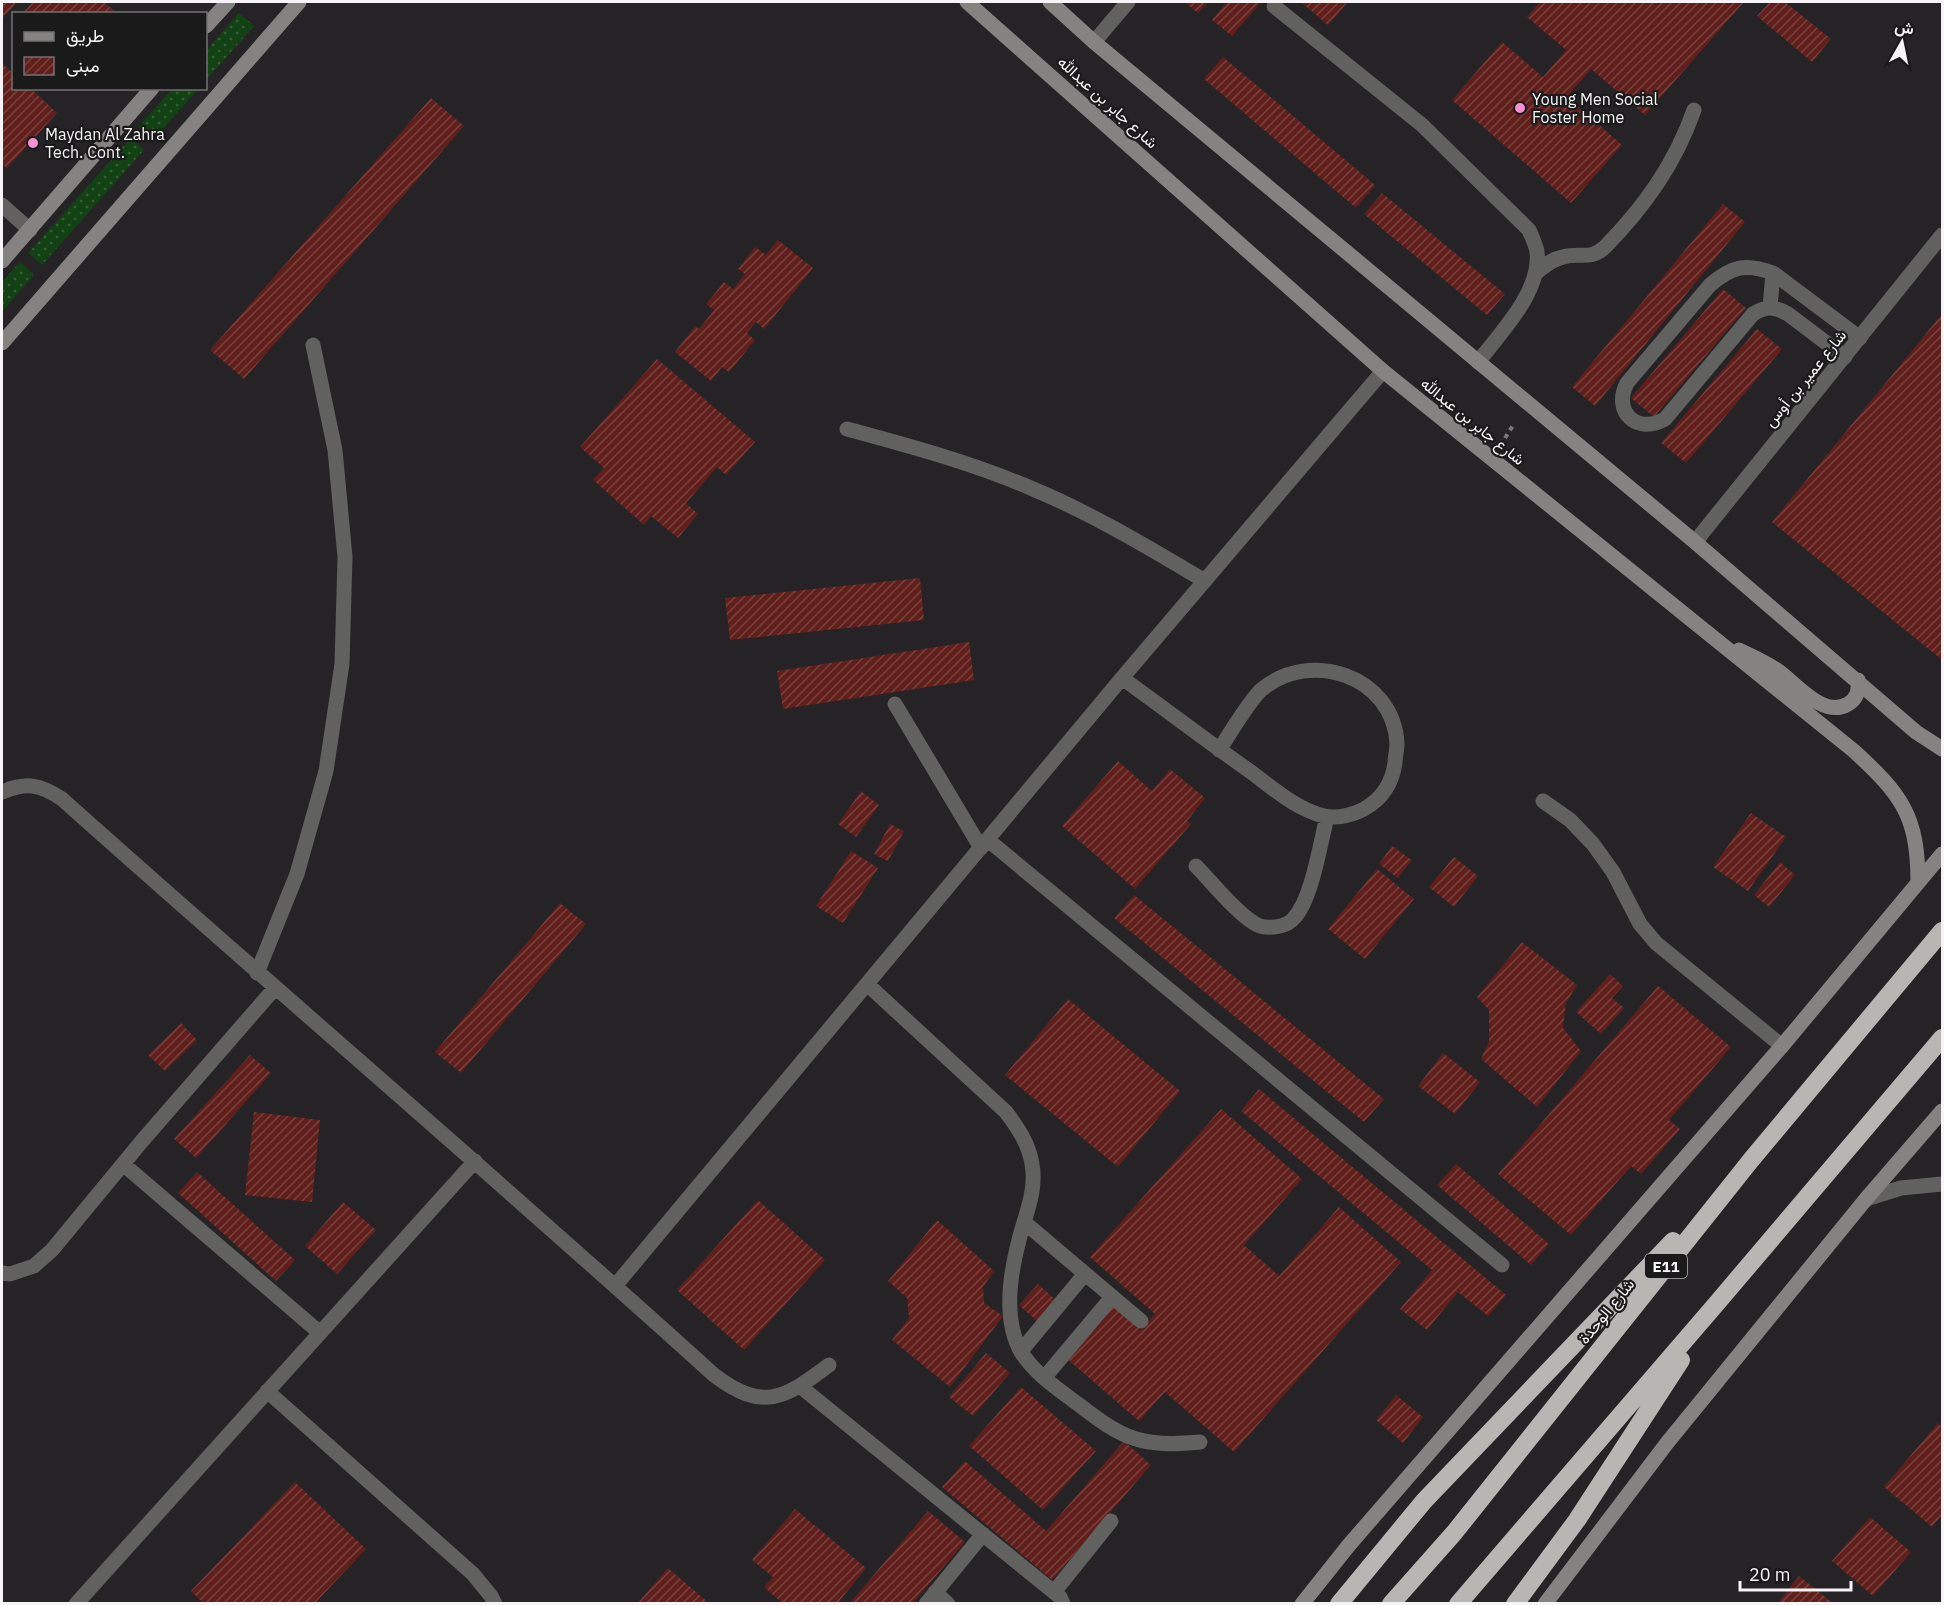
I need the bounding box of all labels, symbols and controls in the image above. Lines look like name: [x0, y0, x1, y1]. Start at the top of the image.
legend: [12, 12, 207, 90]
north arrow: [1872, 12, 1932, 72]
text: ش: [1893, 16, 1915, 39]
text: طريق: [66, 24, 104, 47]
street label: شارع جابر بن عبدالله: [1052, 52, 1162, 154]
text: مبنى: [66, 54, 100, 77]
place label: Young Men Social Foster Home: [1532, 89, 1658, 127]
marker: Young Men Social Foster Home: [1513, 101, 1527, 115]
place label: Maydan Al Zahra Tech. Cont.: [45, 124, 165, 162]
marker: Maydan Al Zahra Tech. Cont.: [26, 136, 40, 150]
street label: شارع عمير بن أوس: [1760, 325, 1852, 432]
street label: شارع جابر بن عبدالله: [1416, 373, 1529, 471]
road number: E11: [1645, 1254, 1687, 1278]
street label: شارع الوحدة: [1574, 1274, 1640, 1349]
scale bar: [1740, 1554, 1851, 1592]
text: 20 m: [1749, 1563, 1791, 1586]

